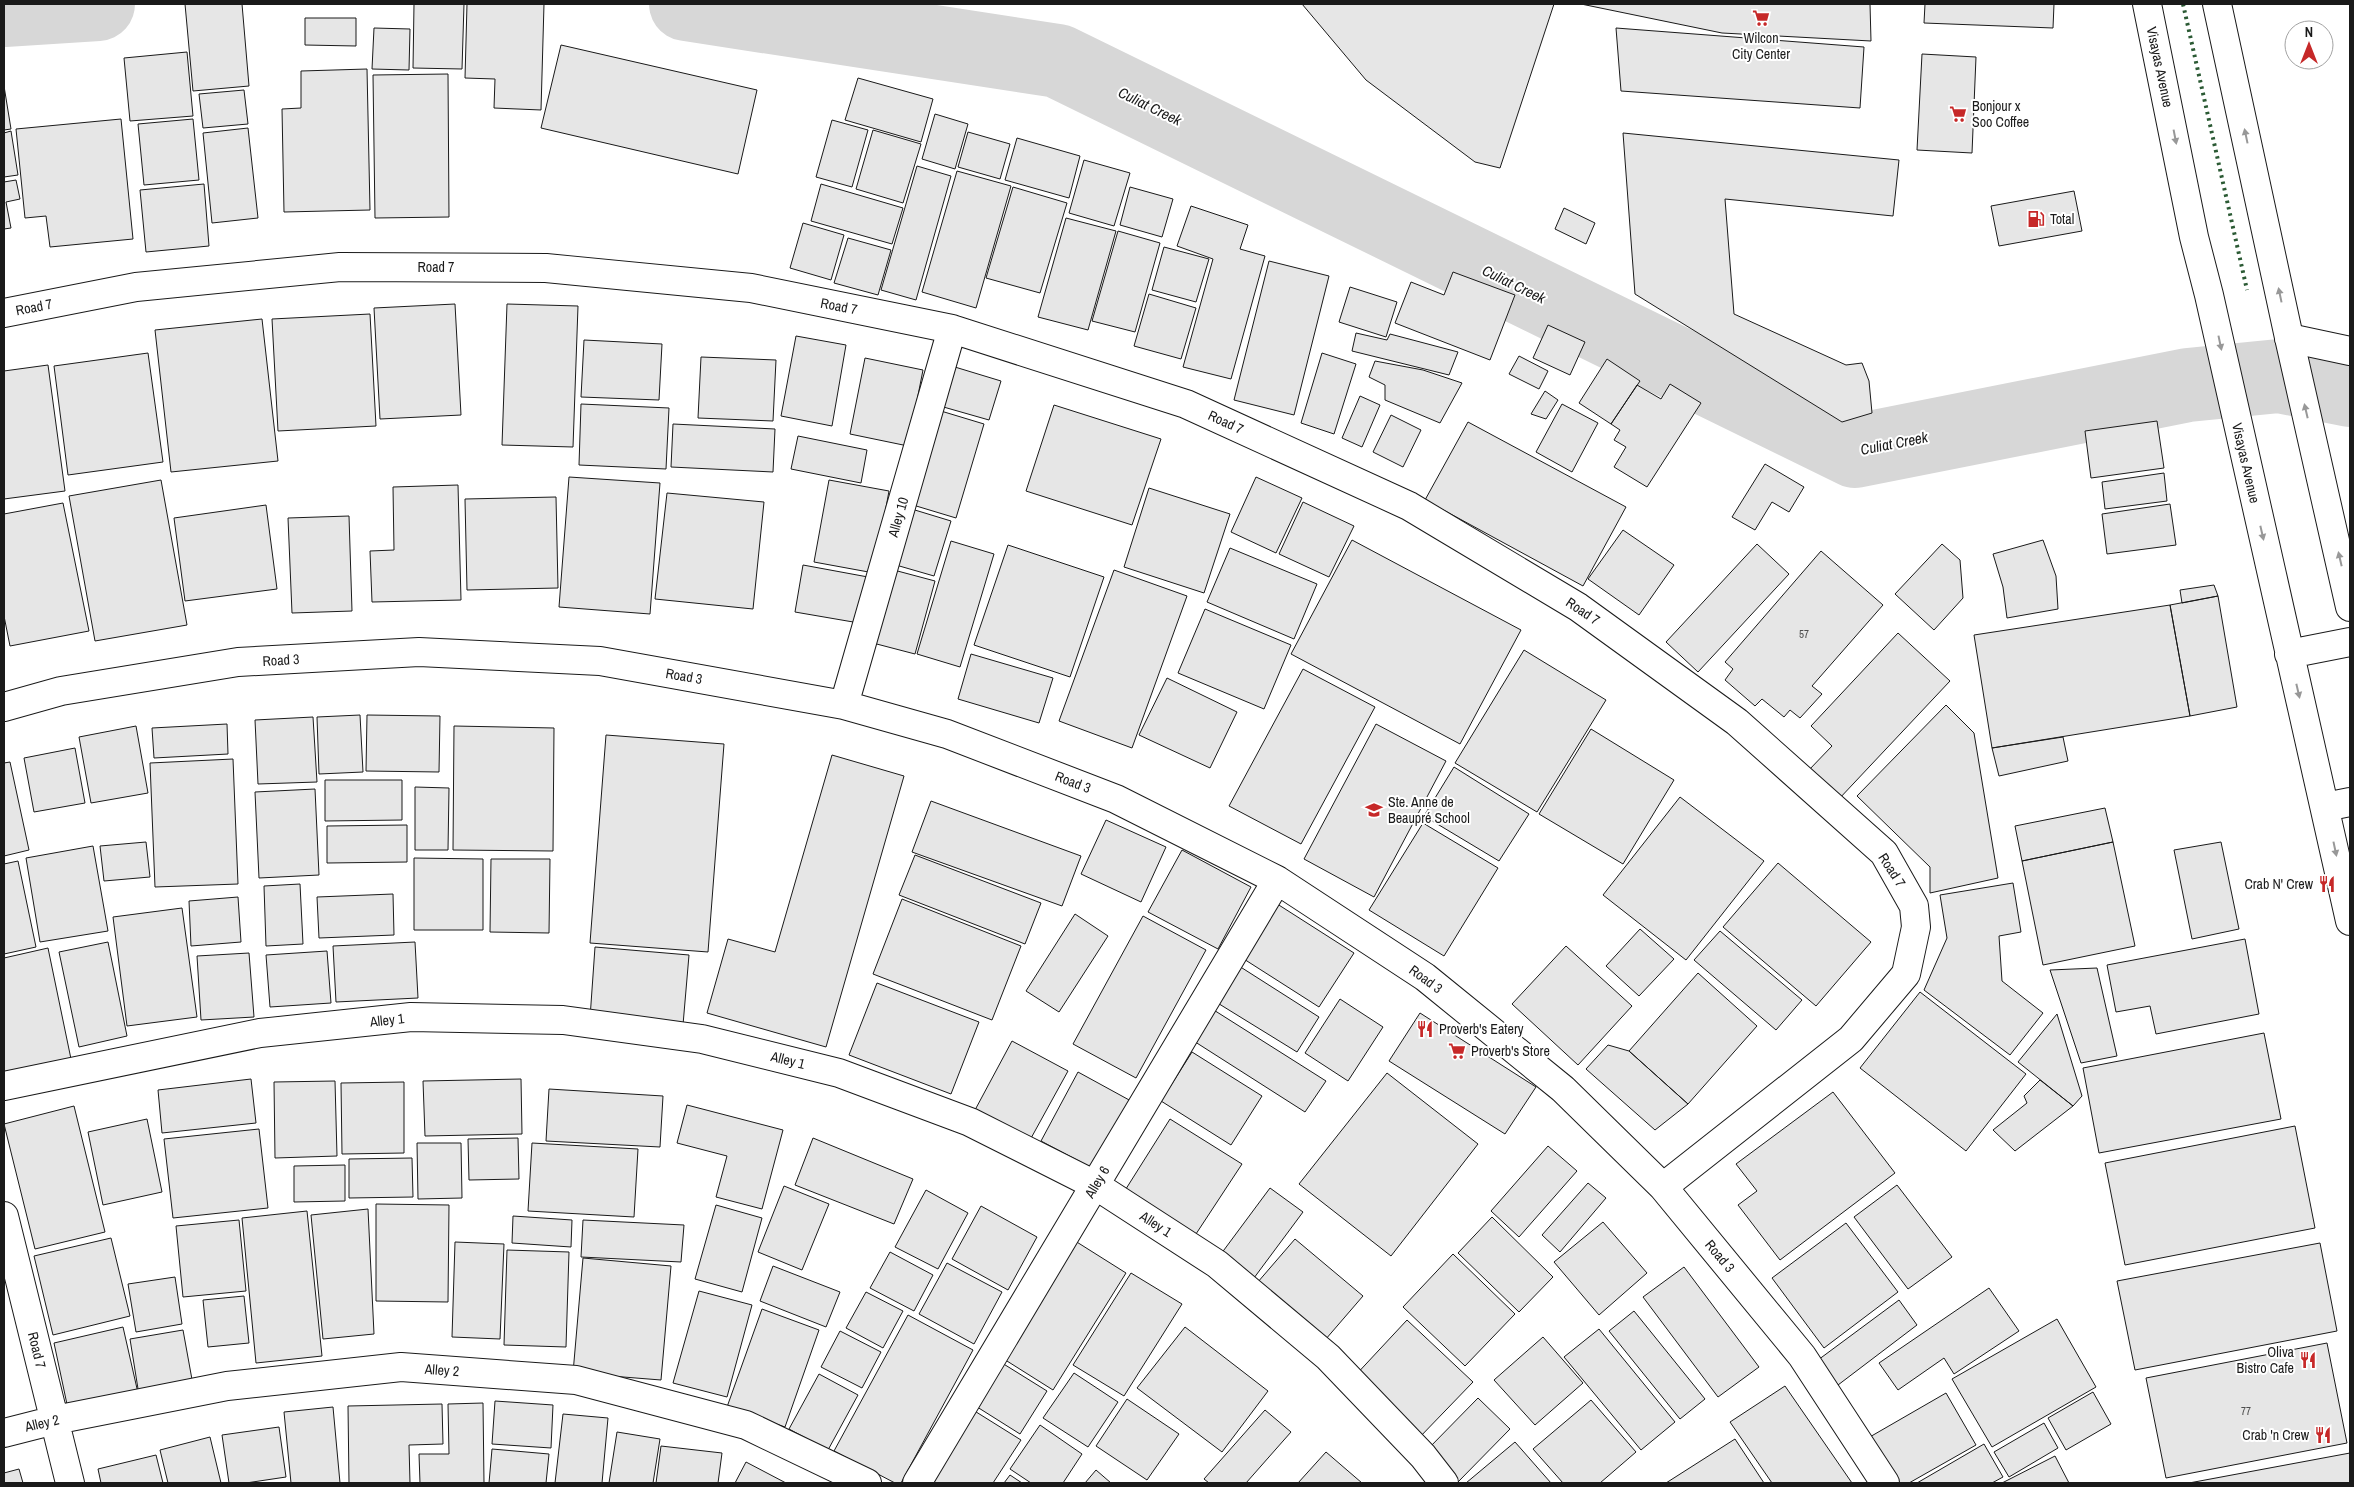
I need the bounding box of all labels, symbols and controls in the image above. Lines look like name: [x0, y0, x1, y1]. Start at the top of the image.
supermarket icon: Wilcon City Center: [1751, 8, 1771, 28]
north arrow: [2284, 20, 2334, 70]
text: N: [2305, 23, 2313, 41]
street label: Visayas Avenue: [2143, 25, 2177, 109]
place label: Wilcon City Center: [1732, 29, 1790, 63]
water label: Culiat Creek: [1115, 82, 1186, 131]
place label: Bonjour x Soo Coffee: [1972, 97, 2029, 131]
supermarket icon: Bonjour x Soo Coffee: [1948, 104, 1968, 124]
one-way arrow: [2242, 128, 2250, 143]
one-way arrow: [2171, 130, 2179, 146]
fuel station icon: Total: [2026, 209, 2046, 229]
place label: Total: [2050, 210, 2074, 228]
street label: Road 7: [417, 258, 455, 276]
water label: Culiat Creek: [1479, 260, 1550, 309]
one-way arrow: [2276, 287, 2284, 302]
street label: Road 7: [819, 294, 859, 318]
street label: Road 7: [14, 295, 54, 319]
one-way arrow: [2216, 336, 2224, 351]
one-way arrow: [2302, 404, 2310, 419]
street label: Road 7: [1205, 406, 1247, 438]
street label: Visayas Avenue: [2228, 421, 2264, 505]
water label: Culiat Creek: [1858, 426, 1930, 460]
street label: Alley 10: [883, 495, 912, 540]
one-way arrow: [2258, 525, 2266, 540]
one-way arrow: [2335, 551, 2343, 567]
street label: Road 7: [1563, 593, 1603, 629]
house number: 57: [1799, 627, 1809, 641]
street label: Road 3: [262, 650, 300, 670]
street label: Road 3: [664, 664, 704, 688]
one-way arrow: [2294, 684, 2302, 699]
street label: Road 3: [1052, 767, 1094, 797]
place label: Ste. Anne de Beaupré School: [1388, 793, 1470, 827]
school or university icon: Ste. Anne de Beaupré School: [1364, 800, 1384, 820]
one-way arrow: [2331, 842, 2339, 857]
street label: Road 7: [1874, 850, 1910, 890]
restaurant icon: Crab N' Crew: [2317, 874, 2337, 894]
place label: Crab N' Crew: [2244, 875, 2314, 893]
street label: Road 3: [1406, 961, 1446, 997]
street label: Alley 1: [368, 1009, 406, 1031]
restaurant icon: Proverb's Eatery: [1415, 1019, 1435, 1039]
place label: Proverb's Eatery: [1439, 1020, 1524, 1038]
supermarket icon: Proverb's Store: [1447, 1041, 1467, 1061]
place label: Proverb's Store: [1471, 1042, 1550, 1060]
street label: Alley 1: [768, 1047, 807, 1073]
street label: Alley 6: [1080, 1163, 1114, 1202]
street label: Alley 1: [1136, 1207, 1176, 1241]
street label: Road 3: [1701, 1236, 1739, 1276]
street label: Road 7: [24, 1330, 50, 1370]
place label: Oliva Bistro Cafe: [2237, 1343, 2295, 1377]
restaurant icon: Oliva Bistro Cafe: [2298, 1350, 2318, 1370]
street label: Alley 2: [423, 1360, 460, 1380]
house number: 77: [2241, 1404, 2251, 1418]
street label: Alley 2: [22, 1410, 61, 1436]
restaurant icon: Crab 'n Crew: [2313, 1425, 2333, 1445]
place label: Crab 'n Crew: [2242, 1426, 2310, 1444]

